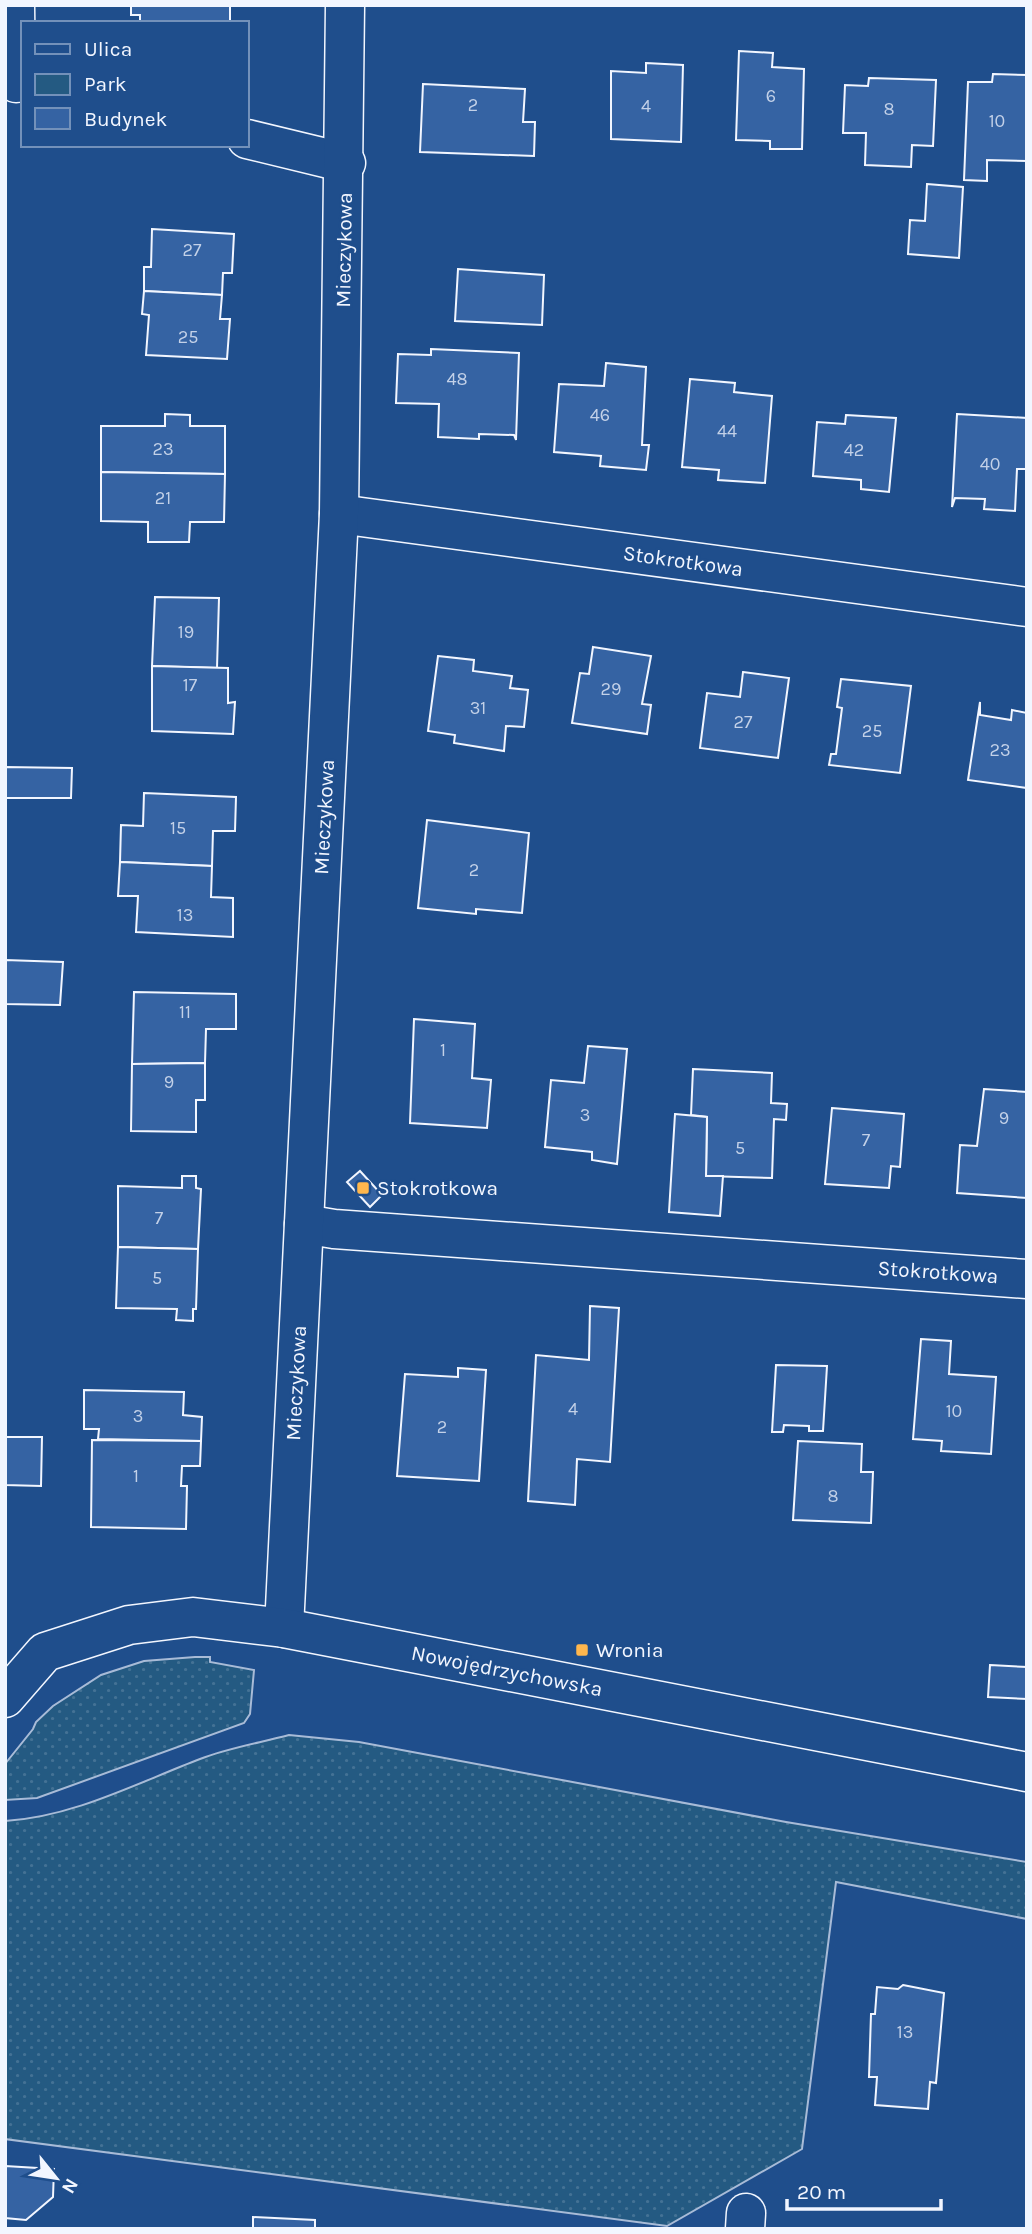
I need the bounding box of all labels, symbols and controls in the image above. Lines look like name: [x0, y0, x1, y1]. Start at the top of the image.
legend: [21, 21, 248, 147]
text: Ulica: [84, 37, 132, 61]
text: Park: [84, 72, 127, 96]
house number: 6: [766, 85, 776, 107]
house number: 2: [468, 94, 478, 116]
house number: 4: [641, 95, 651, 117]
house number: 8: [883, 98, 895, 120]
text: Budynek: [84, 107, 167, 131]
house number: 10: [989, 110, 1005, 132]
street label: Mieczykowa: [331, 192, 357, 308]
house number: 27: [183, 239, 202, 261]
house number: 25: [178, 326, 198, 348]
house number: 48: [446, 368, 468, 390]
house number: 46: [590, 404, 610, 426]
house number: 44: [717, 420, 737, 442]
house number: 23: [152, 438, 174, 460]
house number: 42: [844, 439, 864, 461]
house number: 40: [980, 453, 1000, 475]
house number: 21: [155, 487, 171, 509]
street label: Stokrotkowa: [621, 541, 745, 581]
house number: 19: [178, 621, 194, 643]
house number: 17: [183, 674, 198, 696]
house number: 29: [601, 678, 621, 700]
house number: 31: [470, 697, 486, 719]
house number: 27: [734, 711, 753, 733]
house number: 25: [862, 720, 882, 742]
house number: 23: [989, 739, 1011, 761]
street label: Mieczykowa: [309, 759, 339, 875]
house number: 15: [170, 817, 186, 839]
house number: 2: [469, 859, 479, 881]
house number: 13: [177, 904, 193, 926]
house number: 11: [179, 1001, 191, 1023]
house number: 1: [440, 1039, 446, 1061]
house number: 9: [164, 1071, 174, 1093]
house number: 3: [580, 1104, 590, 1126]
house number: 9: [999, 1107, 1009, 1129]
house number: 7: [862, 1129, 871, 1151]
house number: 5: [735, 1137, 745, 1159]
place label: Stokrotkowa: [377, 1176, 498, 1200]
marker: Stokrotkowa: [355, 1180, 371, 1196]
house number: 7: [155, 1207, 164, 1229]
street label: Stokrotkowa: [877, 1256, 999, 1288]
house number: 5: [152, 1267, 162, 1289]
street label: Mieczykowa: [281, 1325, 311, 1441]
house number: 4: [568, 1398, 578, 1420]
house number: 10: [946, 1400, 962, 1422]
house number: 3: [133, 1405, 143, 1427]
house number: 2: [437, 1416, 447, 1438]
house number: 1: [133, 1465, 139, 1487]
house number: 8: [827, 1485, 839, 1507]
place label: Wronia: [596, 1638, 664, 1662]
street label: Nowojędrzychowska: [409, 1641, 605, 1701]
marker: Wronia: [574, 1642, 590, 1658]
house number: 13: [897, 2021, 913, 2043]
north arrow: [21, 2143, 91, 2213]
scale bar: [787, 2168, 941, 2212]
text: N: [57, 2175, 83, 2197]
text: 20 m: [797, 2180, 846, 2204]

